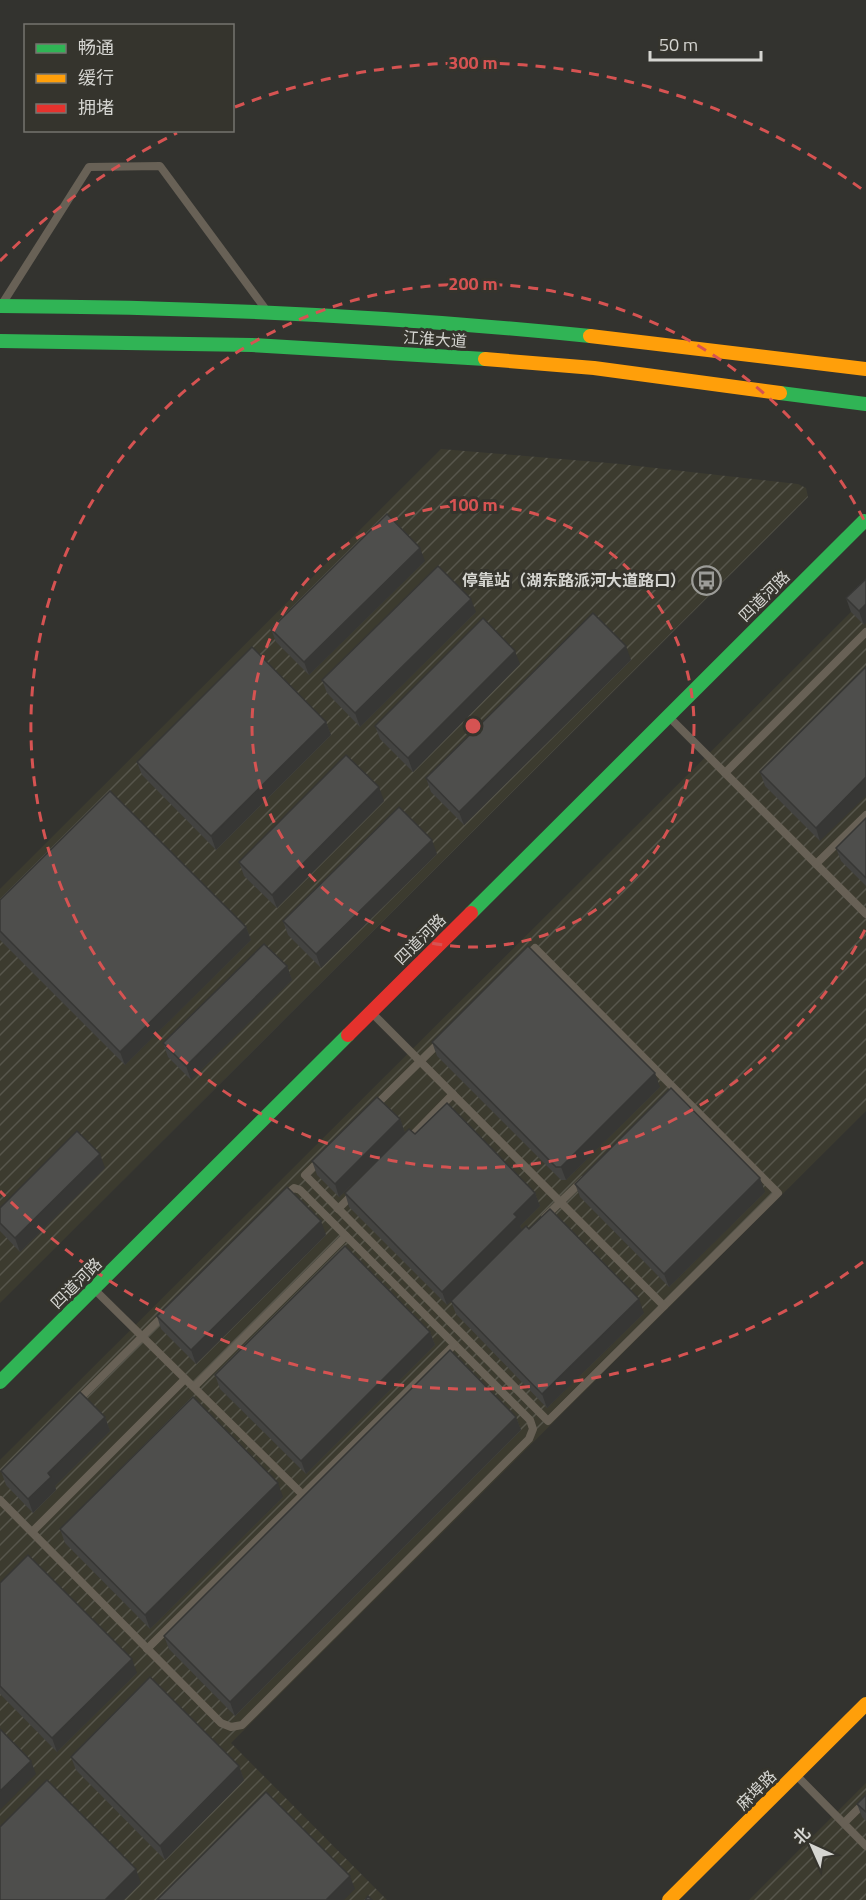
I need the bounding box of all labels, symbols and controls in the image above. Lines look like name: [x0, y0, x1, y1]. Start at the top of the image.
legend: [24, 24, 234, 132]
scale bar: [650, 24, 761, 62]
text: 50 m: [659, 31, 698, 58]
text: 畅通: [78, 34, 114, 61]
text: 300 m: [448, 49, 498, 76]
text: 缓行: [78, 64, 114, 91]
text: 拥堵: [78, 94, 114, 121]
text: 200 m: [448, 270, 498, 297]
street label: 江淮大道: [402, 325, 468, 353]
text: 100 m: [448, 491, 498, 518]
bus stop icon: 停靠站（湖东路派河大道路口）: [691, 564, 723, 596]
street label: 四道河路: [733, 565, 795, 627]
place label: 停靠站（湖东路派河大道路口）: [462, 568, 686, 592]
centre of rings: [463, 716, 483, 736]
street label: 四道河路: [389, 908, 451, 970]
street label: 四道河路: [45, 1252, 107, 1314]
street label: 麻埠路: [731, 1765, 781, 1815]
north arrow: [782, 1816, 842, 1876]
text: 北: [787, 1821, 816, 1850]

